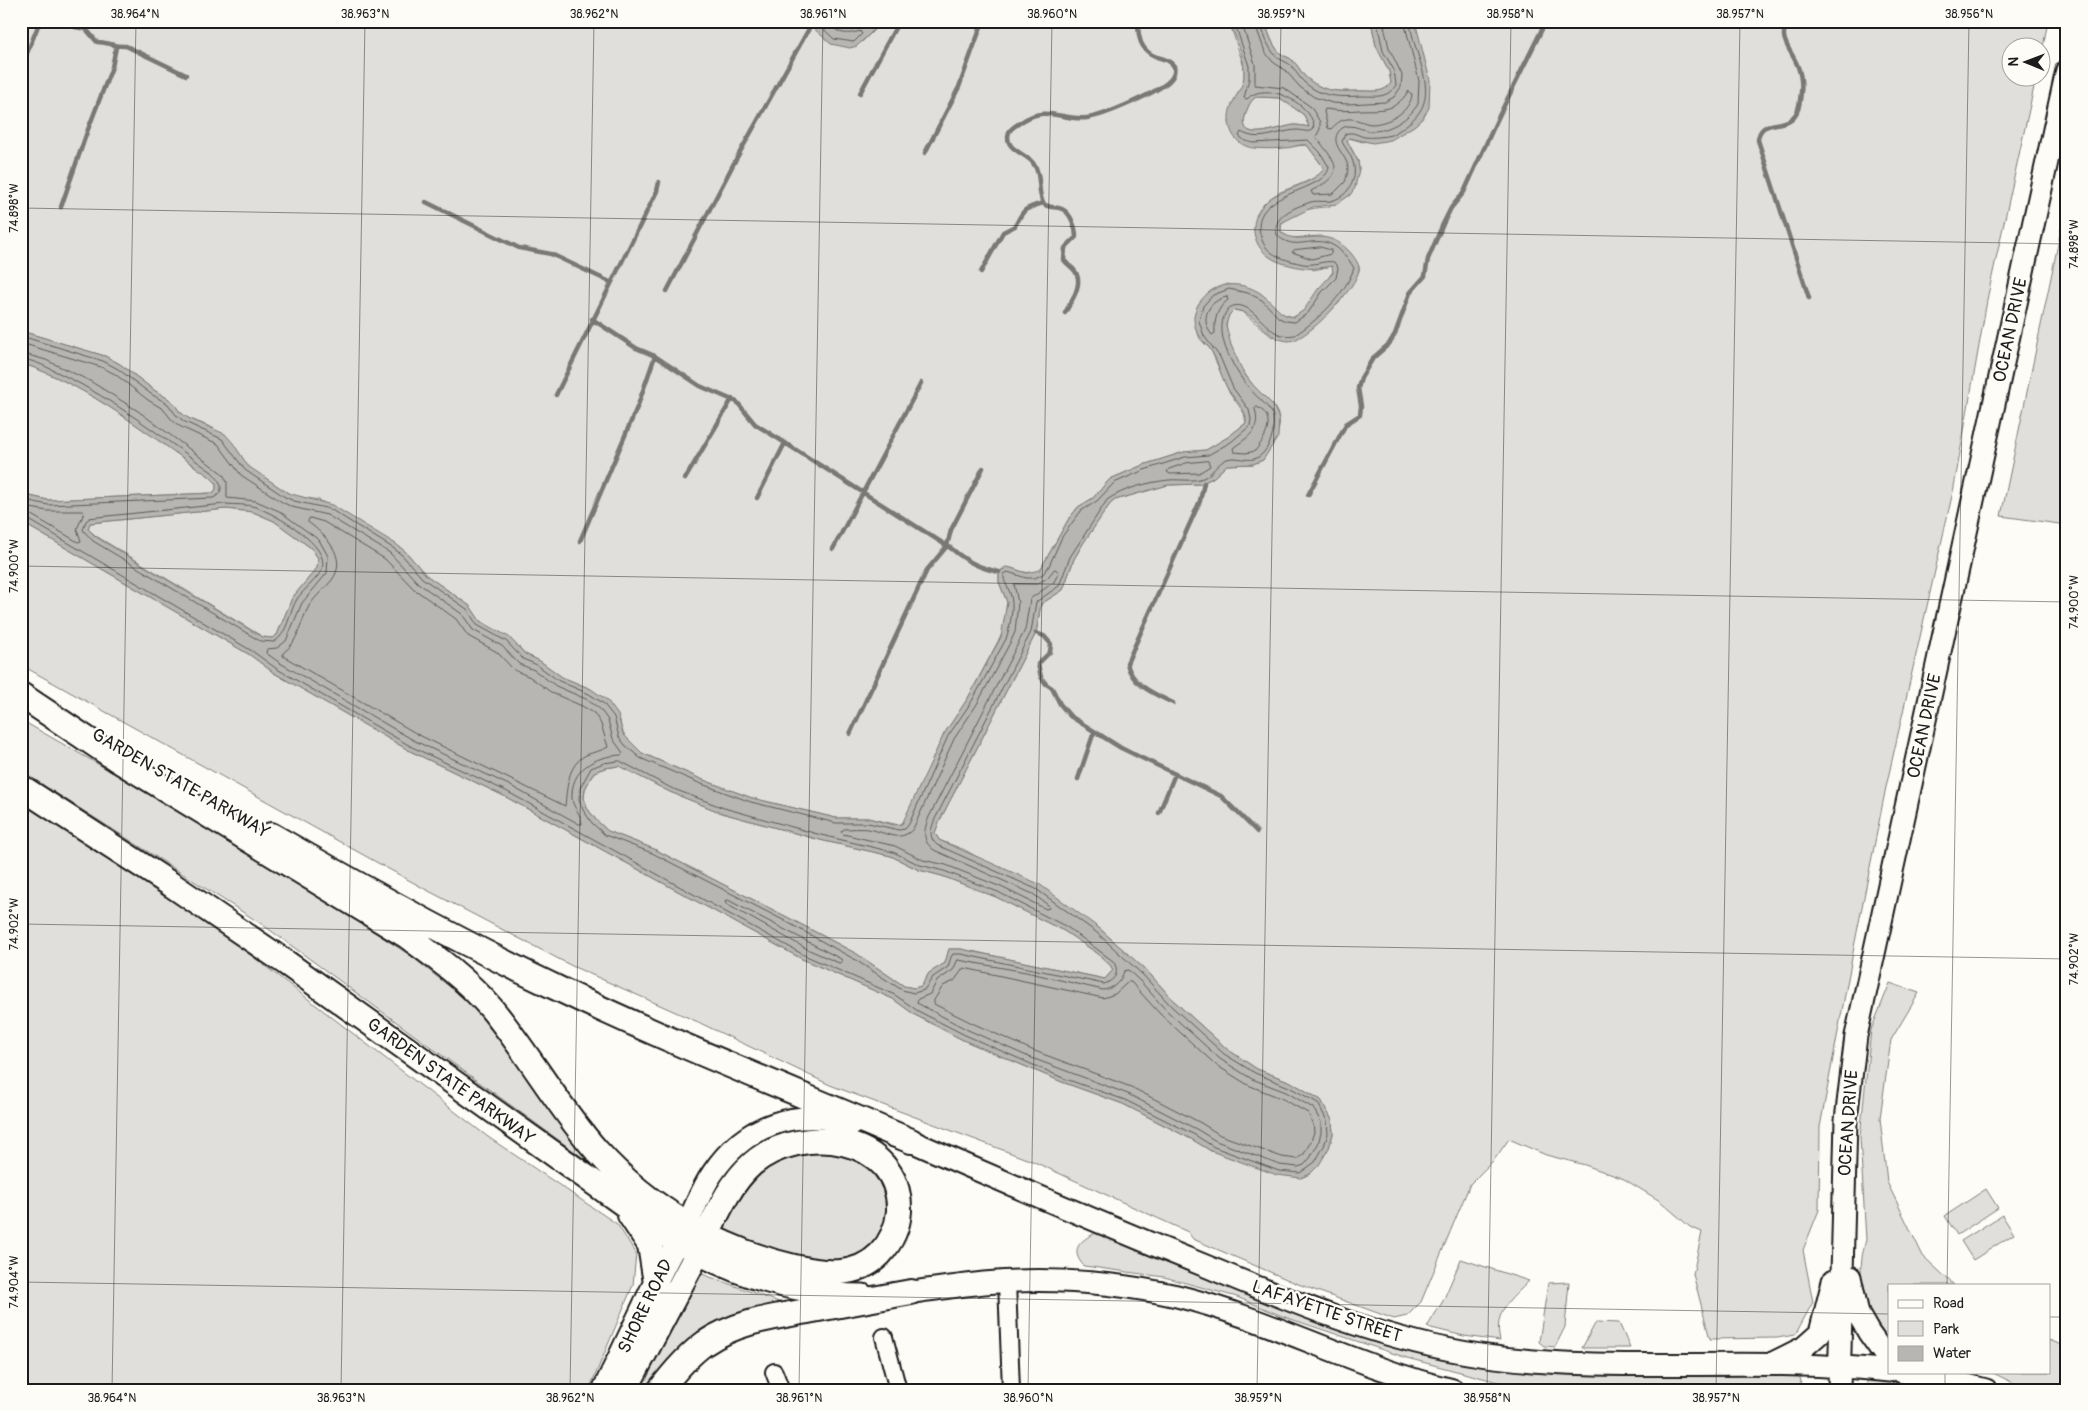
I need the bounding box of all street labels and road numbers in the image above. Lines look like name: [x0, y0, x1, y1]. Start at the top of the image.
street label: OCEAN DRIVE: [1988, 276, 2033, 385]
street label: OCEAN DRIVE: [1902, 672, 1947, 781]
street label: GARDEN STATE PARKWAY: [88, 723, 274, 844]
street label: GARDEN STATE PARKWAY: [362, 1013, 540, 1150]
street label: OCEAN DRIVE: [1833, 1069, 1864, 1177]
street label: SHORE ROAD: [613, 1255, 678, 1357]
street label: LAFAYETTE STREET: [1249, 1275, 1405, 1348]

